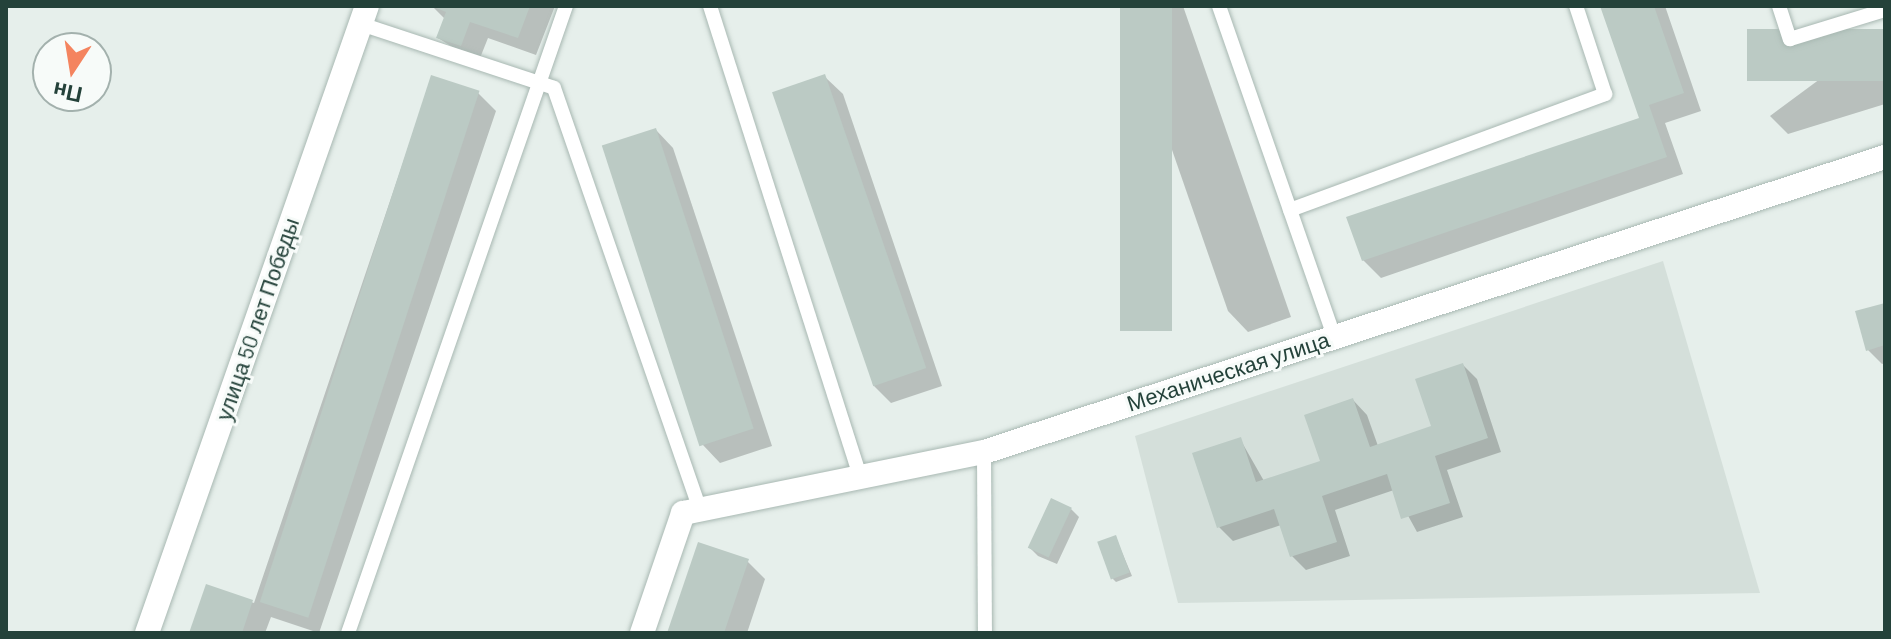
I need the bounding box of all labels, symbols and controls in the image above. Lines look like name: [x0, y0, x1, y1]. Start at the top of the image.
north arrow: [32, 32, 112, 112]
text: Пн: [50, 78, 84, 109]
street label: улица 50 лет Победы: [210, 214, 304, 424]
street label: Механическая улица: [1123, 326, 1333, 416]

